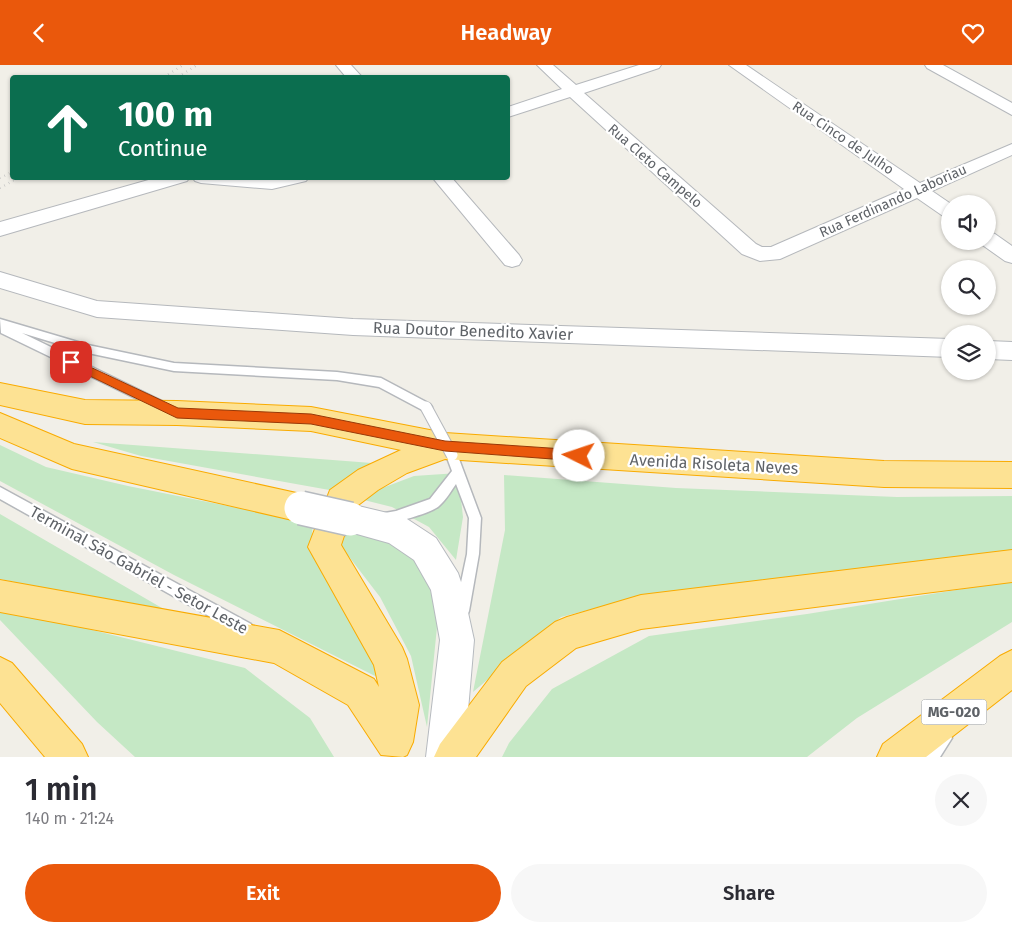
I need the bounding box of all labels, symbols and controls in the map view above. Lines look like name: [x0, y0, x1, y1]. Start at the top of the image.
icon: back: [25, 19, 53, 47]
text: Headway: [461, 19, 551, 46]
icon: heart: [959, 19, 987, 47]
text: 100 m: [118, 93, 213, 135]
icon: ahead: [35, 95, 100, 160]
street label: Rua Cinco de Julho: [789, 98, 897, 178]
street label: Rua Cleto Campelo: [604, 120, 706, 212]
text: Continue: [118, 135, 207, 162]
street label: Rua Ferdinando Laboriau: [817, 161, 969, 241]
map controls: [941, 195, 996, 380]
button: sound: [941, 195, 996, 250]
button: search: [941, 260, 996, 315]
street label: Rua Doutor Benedito Xavier: [373, 318, 574, 344]
button: layers: [941, 325, 996, 380]
pin: [50, 341, 92, 383]
icon: arrive: [57, 348, 85, 376]
position arrow: [552, 429, 604, 481]
street label: Avenida Risoleta Neves: [629, 450, 799, 478]
street label: Terminal São Gabriel - Setor Leste: [27, 502, 251, 638]
road number: MG-020: [922, 699, 986, 725]
text: 1 min: [25, 772, 97, 808]
button: close: [935, 774, 987, 826]
text: 140 m · 21:24: [25, 809, 114, 828]
button: Exit: [25, 864, 501, 922]
button: Share: [511, 864, 987, 922]

